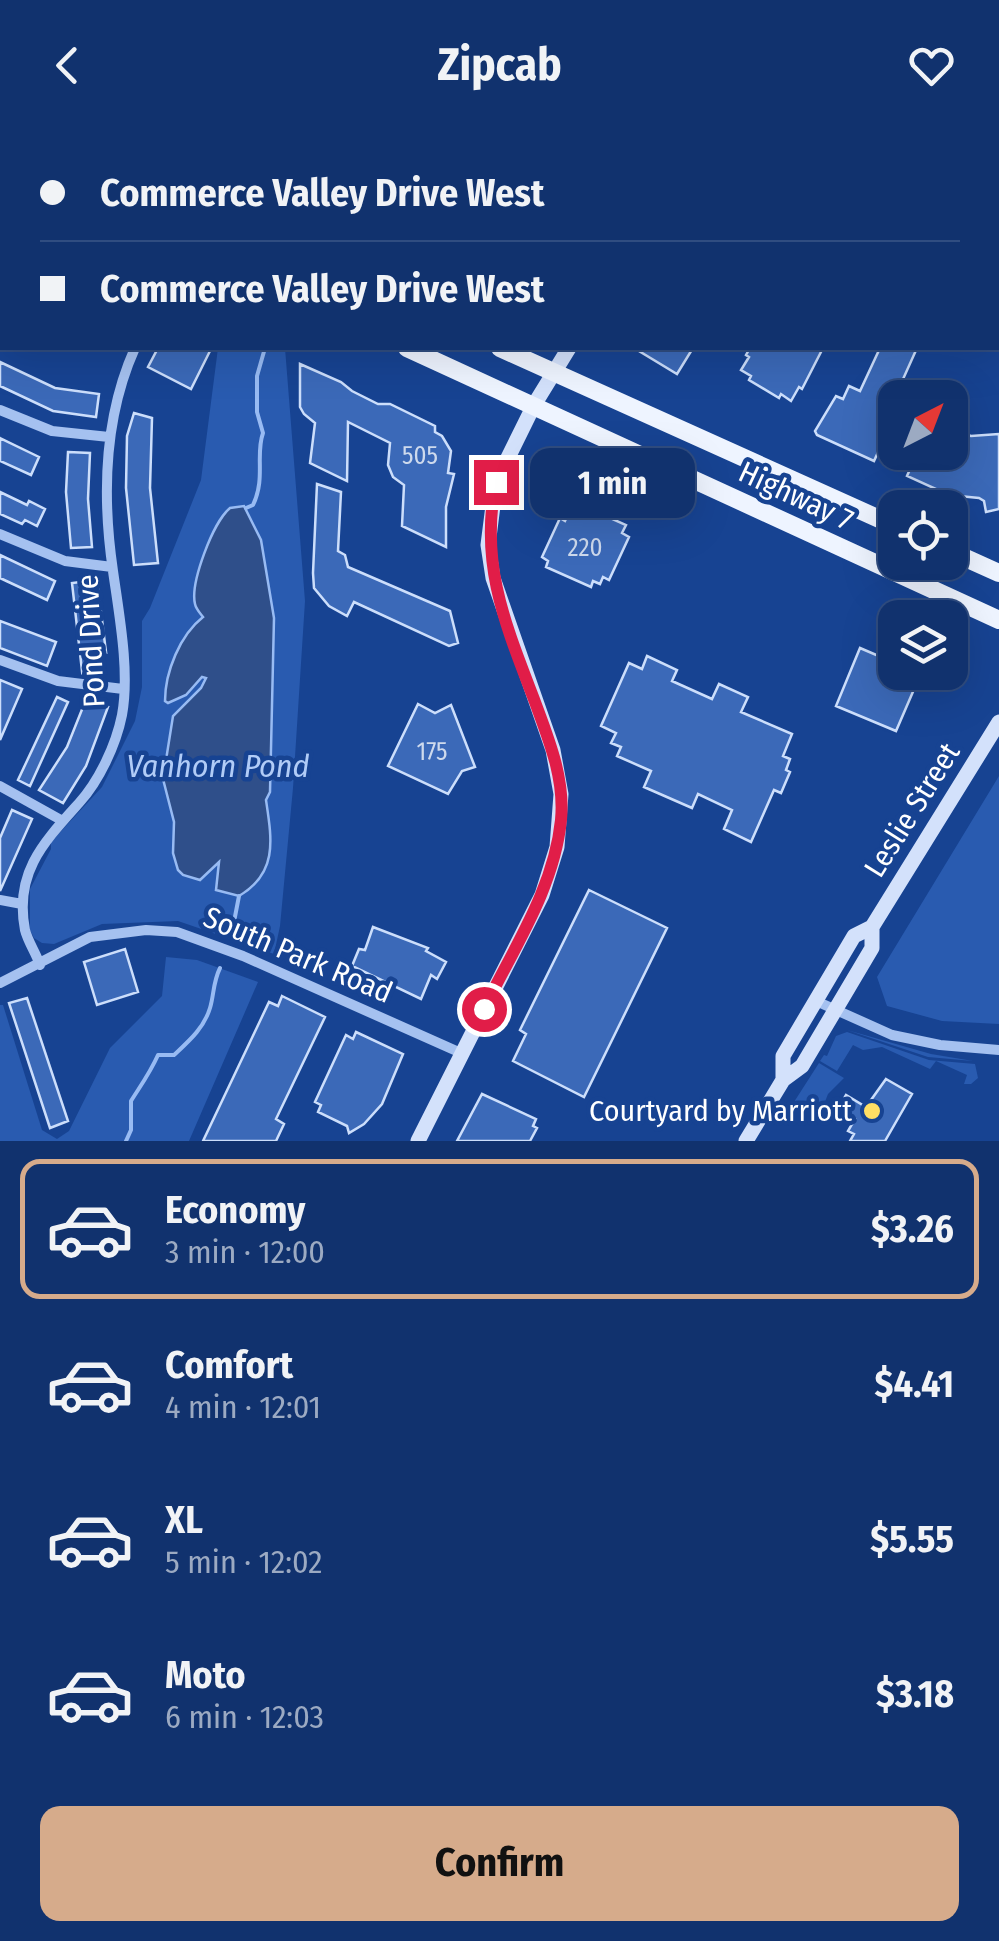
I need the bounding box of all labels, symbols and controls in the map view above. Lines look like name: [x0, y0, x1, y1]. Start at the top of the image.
icon: back: [40, 38, 95, 93]
text: Zipcab: [437, 38, 562, 92]
icon: heart: [904, 38, 959, 93]
text: Commerce Valley Drive West: [100, 170, 544, 216]
text: Commerce Valley Drive West: [100, 266, 544, 312]
north arrow: [878, 380, 968, 470]
map controls: [878, 380, 968, 690]
house number: 505: [402, 441, 438, 471]
callout: 1 min: [531, 447, 696, 517]
street label: Highway 7: [733, 454, 859, 538]
route end: [474, 460, 519, 505]
text: 1 min: [578, 464, 647, 502]
button: locate: [878, 490, 968, 580]
house number: 220: [567, 533, 603, 563]
street label: Pond Drive: [70, 574, 112, 708]
button: layers: [878, 600, 968, 690]
street label: Leslie Street: [857, 736, 967, 884]
house number: 175: [416, 737, 448, 767]
water label: Vanhorn Pond: [126, 747, 310, 785]
street label: South Park Road: [198, 899, 398, 1011]
route start: [462, 987, 507, 1032]
place label: Courtyard by Marriott: [589, 1093, 852, 1129]
marker: Courtyard by Marriott: [861, 1100, 883, 1122]
icon: car: [45, 1184, 135, 1274]
text: Economy: [165, 1187, 305, 1233]
text: $3.26: [871, 1206, 954, 1252]
text: 3 min · 12:00: [165, 1233, 325, 1271]
icon: car: [45, 1339, 135, 1429]
text: Comfort: [165, 1342, 293, 1388]
text: $4.41: [875, 1361, 954, 1407]
text: 4 min · 12:01: [165, 1388, 321, 1426]
icon: car: [45, 1494, 135, 1584]
text: XL: [165, 1497, 203, 1543]
text: $5.55: [870, 1516, 954, 1562]
text: 5 min · 12:02: [165, 1543, 322, 1581]
icon: car: [45, 1649, 135, 1739]
text: Moto: [165, 1652, 246, 1698]
text: $3.18: [876, 1671, 954, 1717]
text: 6 min · 12:03: [165, 1698, 324, 1736]
button: Confirm: [40, 1806, 959, 1921]

